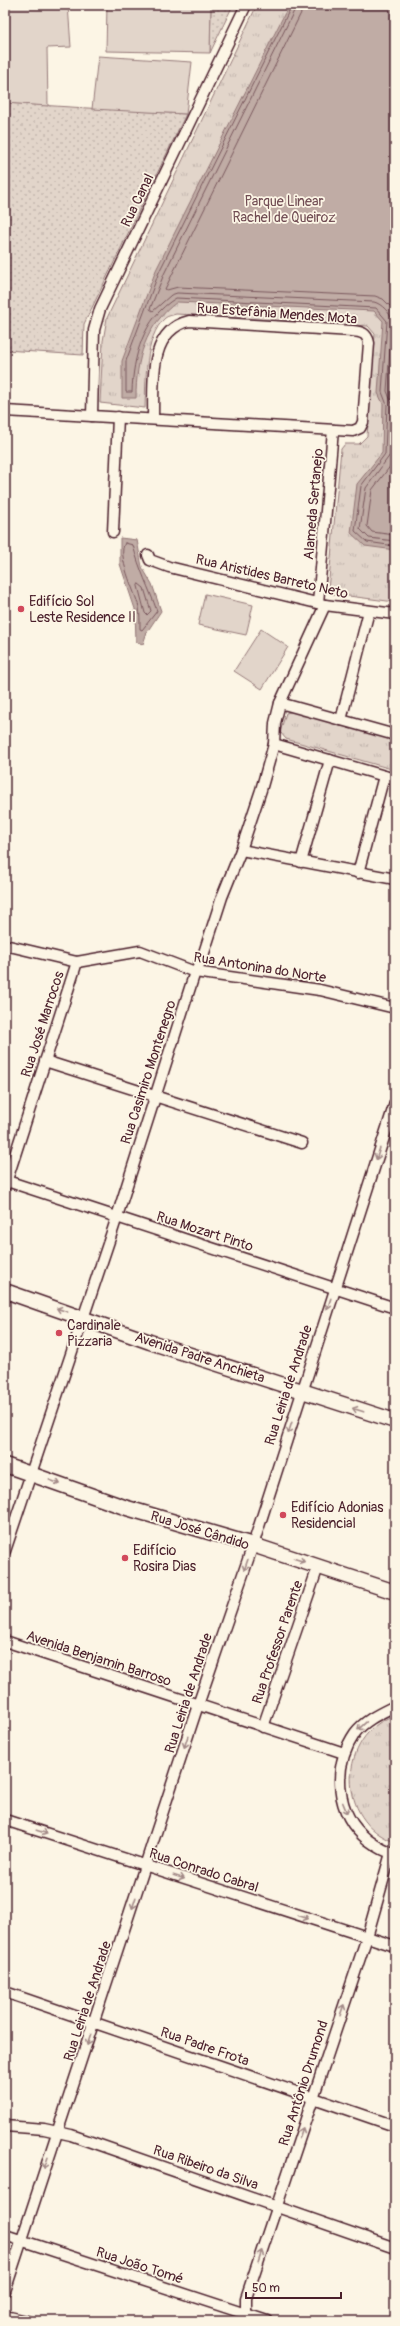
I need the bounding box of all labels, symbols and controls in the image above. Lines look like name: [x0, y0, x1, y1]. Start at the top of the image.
street label: Rua Canal: [117, 171, 158, 230]
park label: Parque Linear Rachel de Queiroz: [232, 193, 336, 226]
street label: Rua Estefânia Mendes Mota: [196, 299, 358, 328]
street label: Alameda Sertanejo: [300, 447, 327, 561]
street label: Rua Aristides Barreto Neto: [194, 551, 350, 602]
place label: Edifício Sol Leste Residence II: [29, 593, 136, 626]
marker: Edifício Sol Leste Residence II: [16, 604, 26, 614]
street label: Rua Antonina do Norte: [192, 949, 328, 986]
street label: Rua José Marrocos: [17, 968, 68, 1079]
street label: Rua Casimiro Montenegro: [117, 998, 180, 1146]
one-way arrow: [374, 1147, 382, 1159]
street label: Rua Mozart Pinto: [154, 1208, 256, 1255]
one-way arrow: [325, 1297, 332, 1310]
one-way arrow: [56, 1306, 69, 1313]
place label: Cardinale Pizzaria: [67, 1317, 121, 1350]
street label: Rua Leiria de Andrade: [261, 1323, 316, 1447]
marker: Cardinale Pizzaria: [54, 1328, 64, 1338]
street label: Avenida Padre Anchieta: [133, 1328, 267, 1387]
one-way arrow: [351, 1406, 364, 1413]
one-way arrow: [286, 1421, 293, 1434]
one-way arrow: [49, 1479, 61, 1487]
place label: Edifício Adonias Residencial: [291, 1499, 384, 1532]
street label: Rua José Cândido: [148, 1507, 252, 1554]
marker: Edifício Adonias Residencial: [278, 1510, 288, 1520]
place label: Edifício Rosira Dias: [133, 1542, 197, 1575]
marker: Edifício Rosira Dias: [120, 1553, 130, 1563]
one-way arrow: [293, 1557, 305, 1565]
one-way arrow: [241, 1558, 249, 1570]
street label: Rua Professor Parente: [248, 1578, 307, 1706]
street label: Avenida Benjamin Barroso: [24, 1627, 174, 1690]
street label: Rua Leiria de Andrade: [161, 1631, 216, 1755]
one-way arrow: [357, 1721, 367, 1731]
one-way arrow: [182, 1735, 189, 1748]
one-way arrow: [342, 1802, 350, 1814]
one-way arrow: [35, 1829, 48, 1836]
street label: Rua Conrado Cabral: [147, 1845, 261, 1896]
one-way arrow: [172, 1874, 185, 1881]
one-way arrow: [130, 1897, 137, 1910]
one-way arrow: [296, 1914, 309, 1921]
street label: Rua Leiria de Andrade: [60, 1939, 115, 2063]
one-way arrow: [339, 2003, 346, 2016]
street label: Rua Antônio Drumond: [275, 2018, 332, 2148]
street label: Rua Padre Frota: [158, 2023, 251, 2070]
one-way arrow: [84, 2034, 92, 2046]
one-way arrow: [298, 2128, 306, 2140]
street label: Rua Ribeiro da Silva: [151, 2142, 261, 2193]
one-way arrow: [42, 2157, 50, 2169]
street label: Rua João Tomé: [94, 2243, 186, 2288]
one-way arrow: [257, 2250, 264, 2263]
scale bar: [246, 2274, 341, 2300]
text: 50 m: [252, 2281, 280, 2296]

